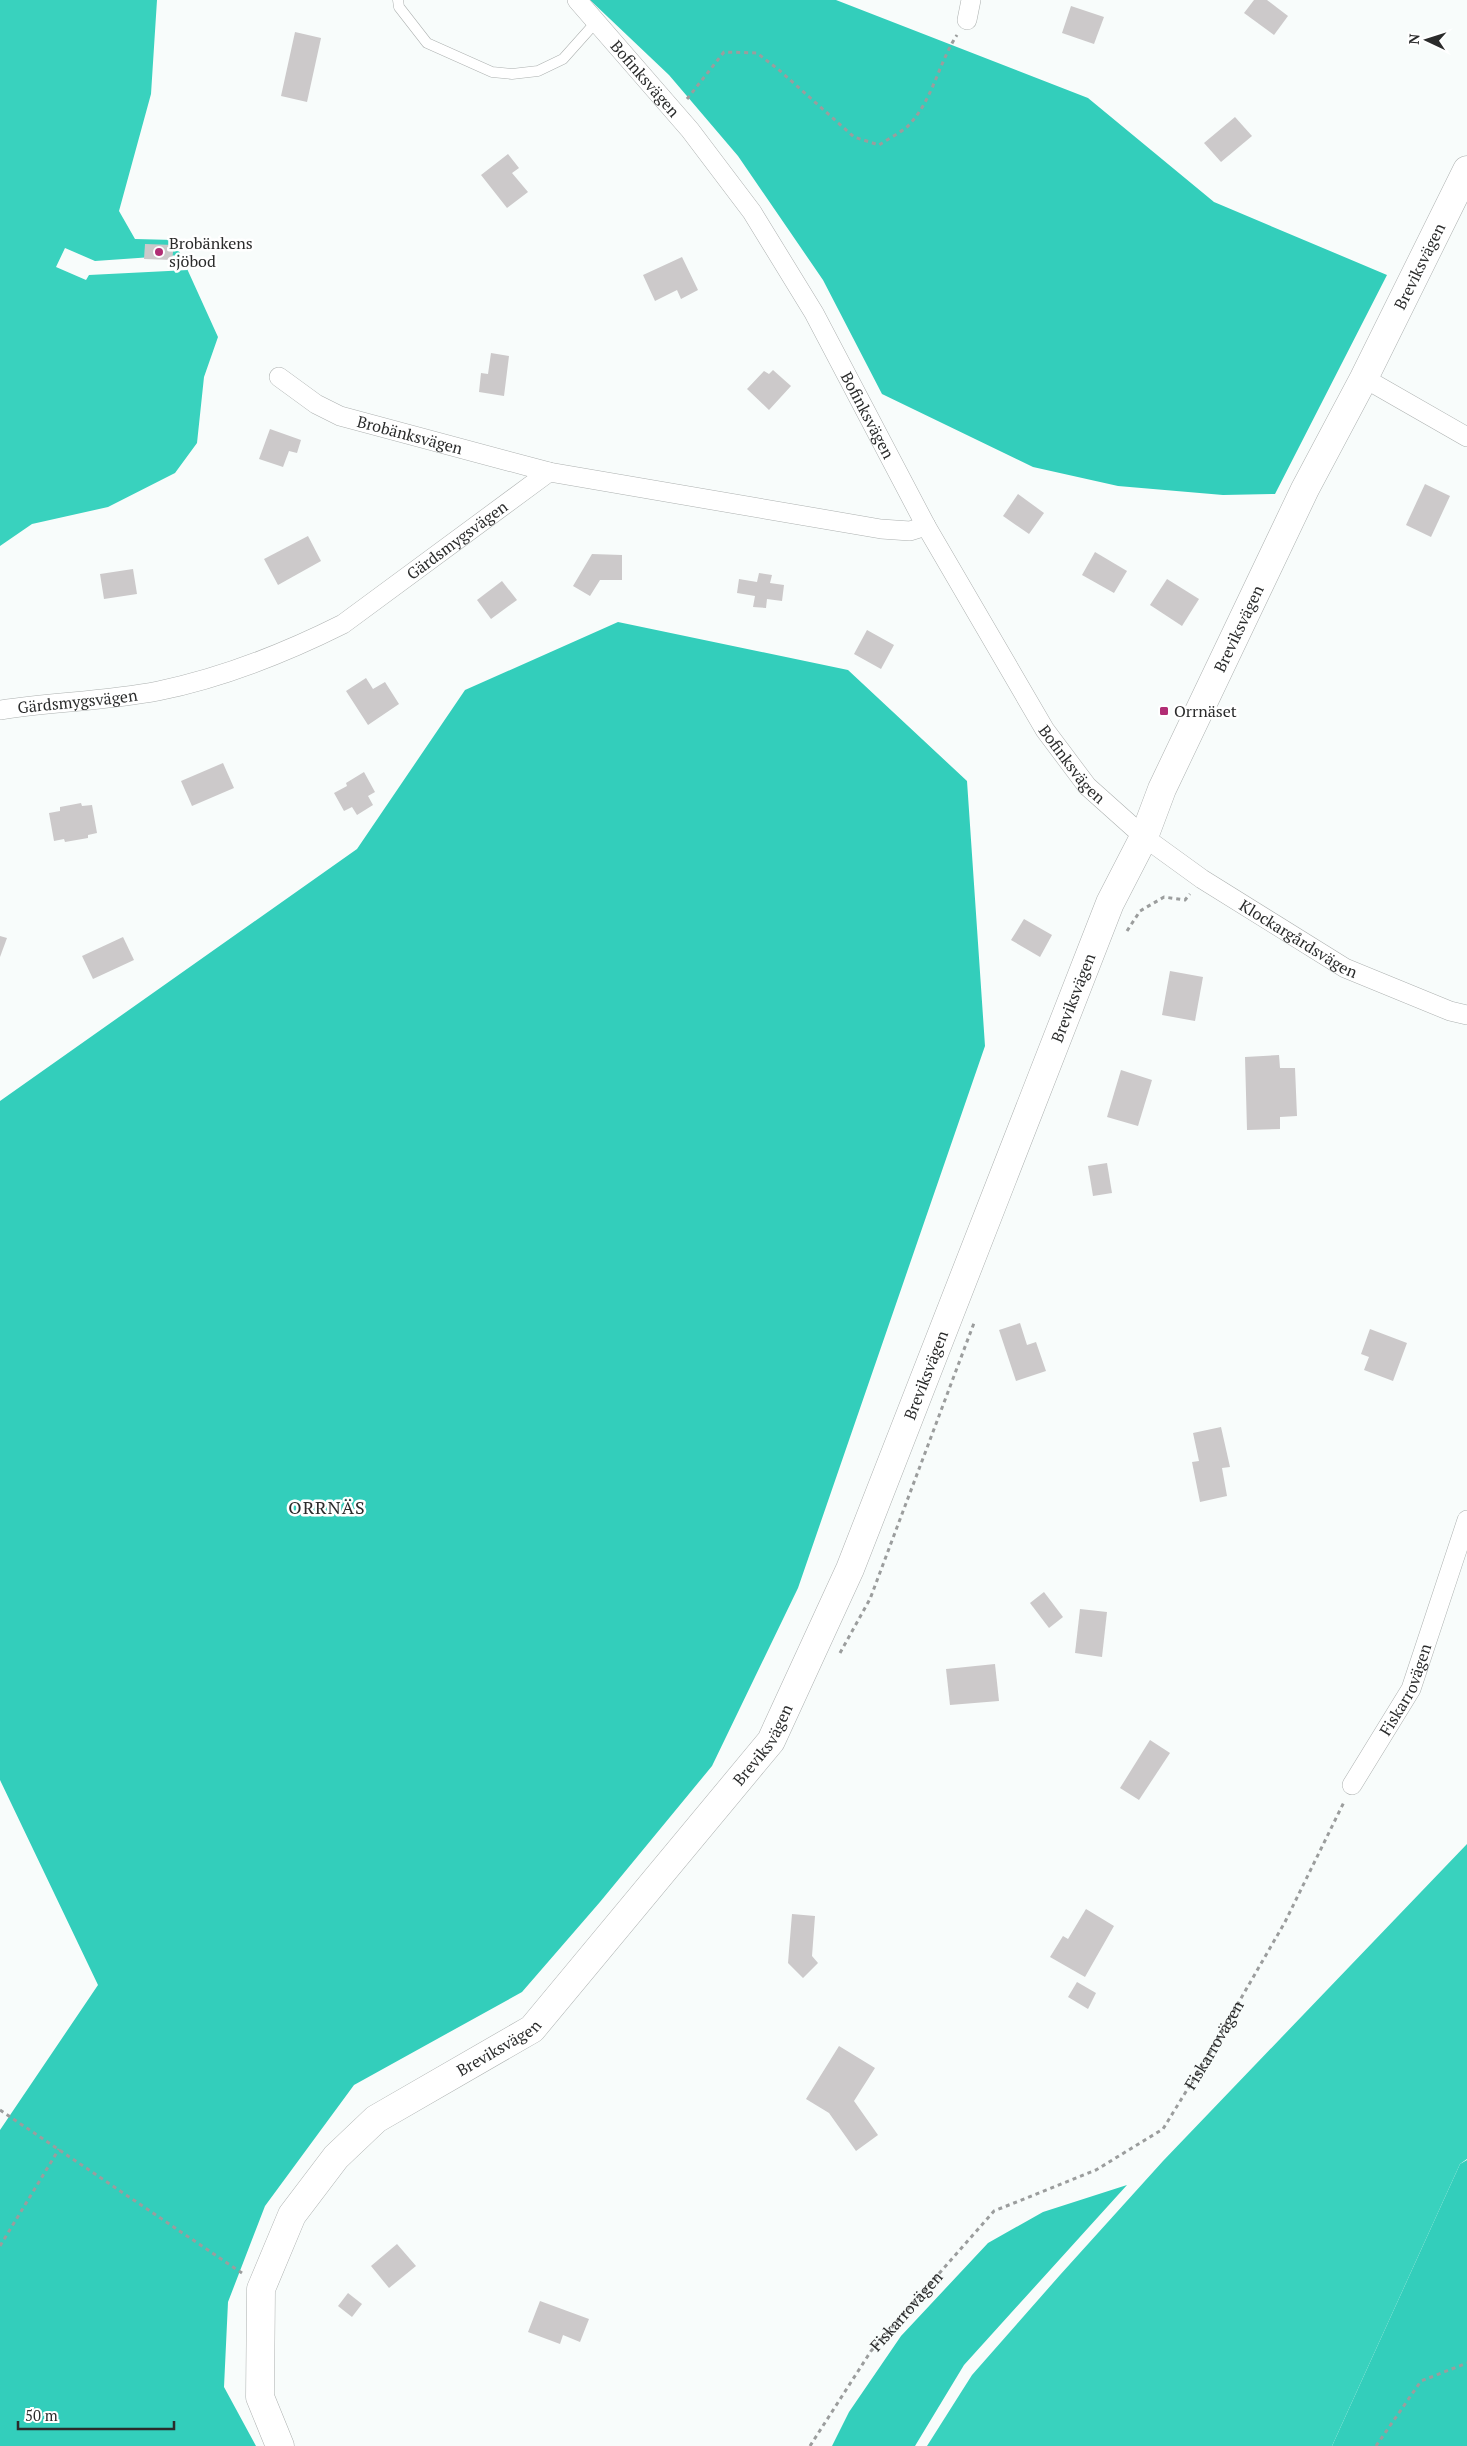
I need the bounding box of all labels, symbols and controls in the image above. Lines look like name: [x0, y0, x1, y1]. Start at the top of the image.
north arrow: [1402, 15, 1452, 65]
text: N: [1404, 33, 1423, 45]
street label: Bofinksvägen: [606, 35, 685, 122]
street label: Breviksvägen: [1389, 219, 1450, 313]
place label: Brobänkens sjöbod: [169, 232, 253, 272]
marker: Brobänkens sjöbod: [153, 246, 165, 258]
street label: Bofinksvägen: [836, 368, 900, 463]
street label: Brobänksvägen: [355, 410, 466, 460]
street label: Gärdsmygsvägen: [402, 495, 512, 585]
street label: Breviksvägen: [1208, 581, 1269, 676]
street label: Gärdsmygsvägen: [16, 684, 139, 718]
place label: Orrnäset: [1174, 700, 1237, 722]
marker: Orrnäset: [1158, 705, 1170, 717]
street label: Bofinksvägen: [1034, 720, 1111, 809]
street label: Klockargårdsvägen: [1235, 894, 1361, 983]
street label: Breviksvägen: [1046, 949, 1101, 1046]
street label: Breviksvägen: [898, 1327, 953, 1423]
district label: ORRNÄS: [288, 1495, 366, 1519]
street label: Fiskarrovägen: [1374, 1640, 1436, 1740]
street label: Breviksvägen: [728, 1700, 798, 1790]
street label: Fiskarrovägen: [1179, 1996, 1249, 2094]
street label: Breviksvägen: [453, 2015, 546, 2081]
street label: Fiskarrovägen: [865, 2266, 948, 2356]
scale bar: [18, 2398, 174, 2430]
text: 50 m: [25, 2405, 58, 2425]

